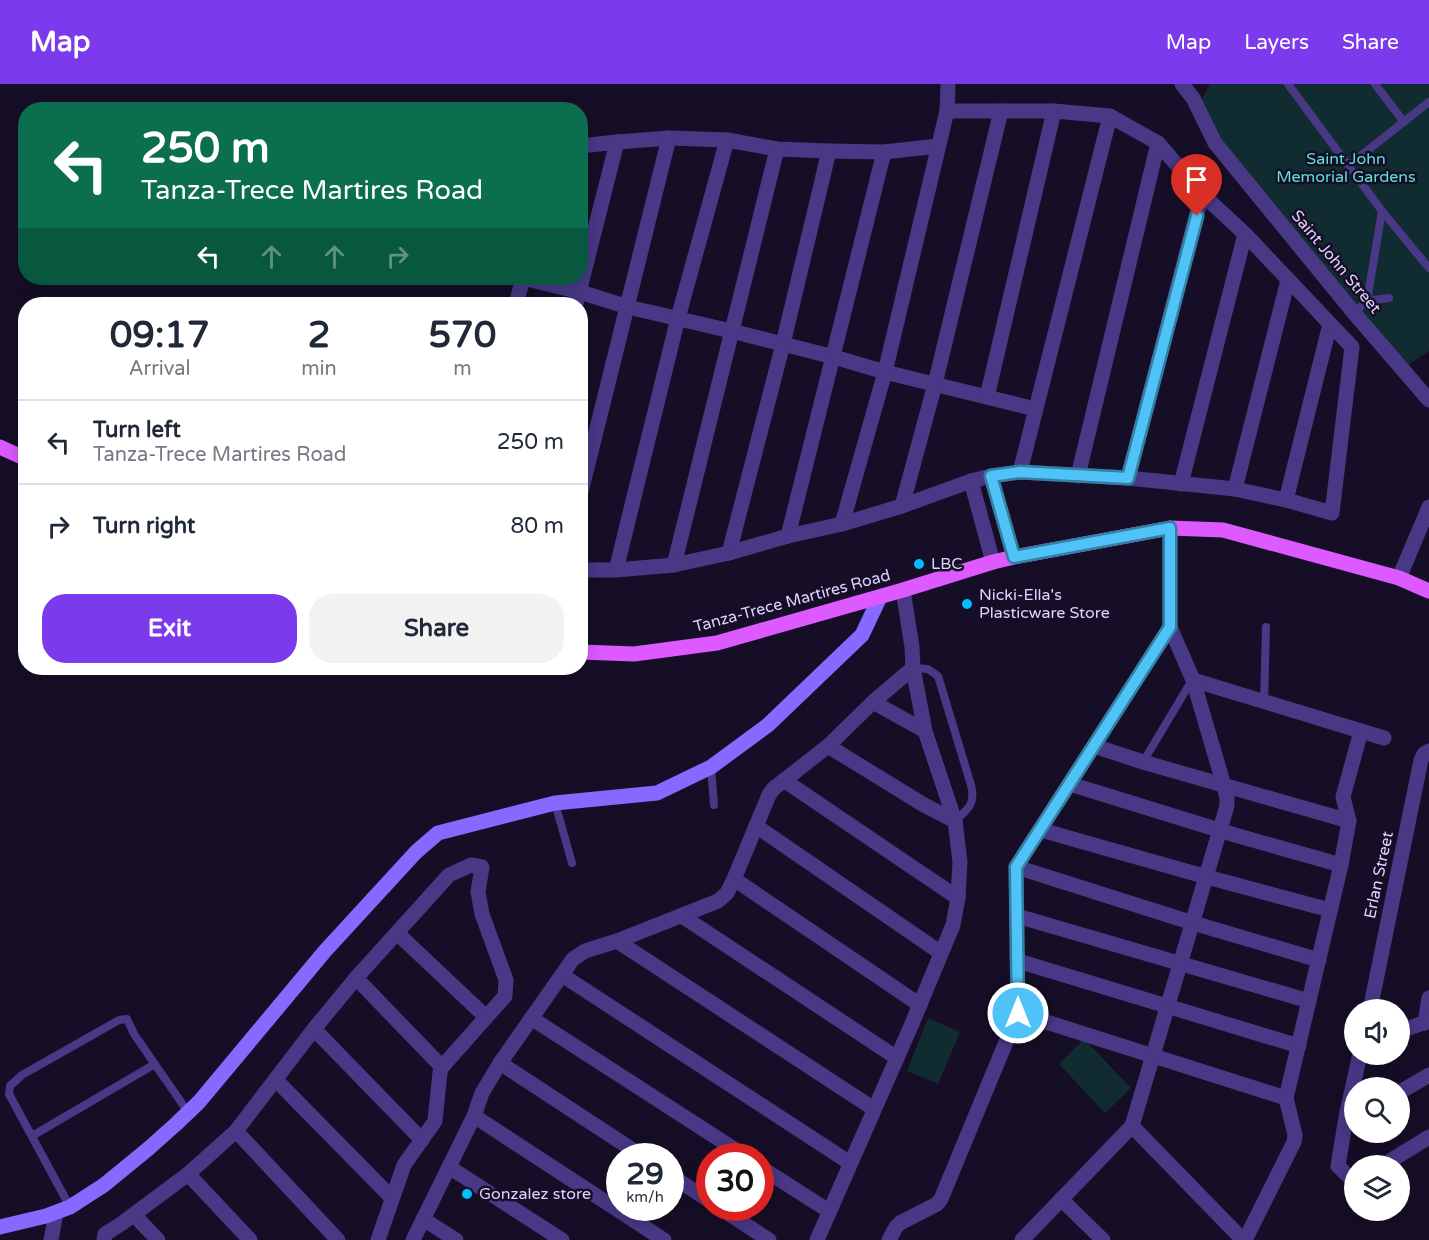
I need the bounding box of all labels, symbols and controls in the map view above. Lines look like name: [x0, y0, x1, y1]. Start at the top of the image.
text: Map: [30, 25, 90, 59]
text: Map: [1166, 30, 1211, 55]
text: Layers: [1244, 30, 1309, 55]
text: Share: [1342, 30, 1399, 55]
text: 250 m: [141, 123, 270, 174]
icon: left: [42, 126, 120, 204]
park label: Saint John Memorial Gardens: [1276, 149, 1416, 187]
pin: [1171, 154, 1222, 216]
icon: arrive: [1180, 163, 1213, 196]
text: Tanza-Trece Martires Road: [141, 174, 483, 207]
street label: Saint John Street: [1287, 206, 1385, 318]
icon: left: [192, 240, 225, 273]
icon: ahead: [255, 240, 288, 273]
icon: ahead: [318, 240, 351, 273]
icon: right: [381, 240, 414, 273]
text: 09:17: [110, 314, 210, 357]
text: 2: [308, 314, 330, 357]
text: 570: [428, 314, 496, 357]
text: Arrival: [129, 357, 191, 381]
text: min: [301, 357, 337, 381]
text: m: [453, 357, 472, 381]
text: Turn left: [93, 417, 181, 443]
icon: left: [42, 426, 75, 459]
text: 250 m: [497, 429, 564, 455]
text: Tanza-Trece Martires Road: [93, 443, 346, 467]
icon: right: [42, 510, 75, 543]
text: Turn right: [93, 513, 195, 539]
text: 80 m: [510, 513, 564, 539]
place label: LBC: [931, 554, 962, 574]
marker: LBC: [912, 557, 926, 571]
street label: Tanza-Trece Martires Road: [691, 565, 893, 637]
place label: Nicki-Ella's Plasticware Store: [979, 585, 1110, 623]
button: Exit: [42, 594, 297, 663]
button: Share: [309, 594, 564, 663]
marker: Nicki-Ella's Plasticware Store: [960, 597, 974, 611]
street label: Erlan Street: [1360, 829, 1398, 921]
position arrow: [986, 981, 1050, 1045]
map controls: [1344, 999, 1410, 1221]
button: sound: [1344, 999, 1410, 1065]
button: search: [1344, 1077, 1410, 1143]
speed limit sign: 30: [696, 1143, 774, 1221]
button: layers: [1344, 1155, 1410, 1221]
text: 29: [626, 1156, 664, 1193]
place label: Gonzalez store: [479, 1184, 591, 1204]
marker: Gonzalez store: [460, 1187, 474, 1201]
text: km/h: [626, 1188, 664, 1206]

